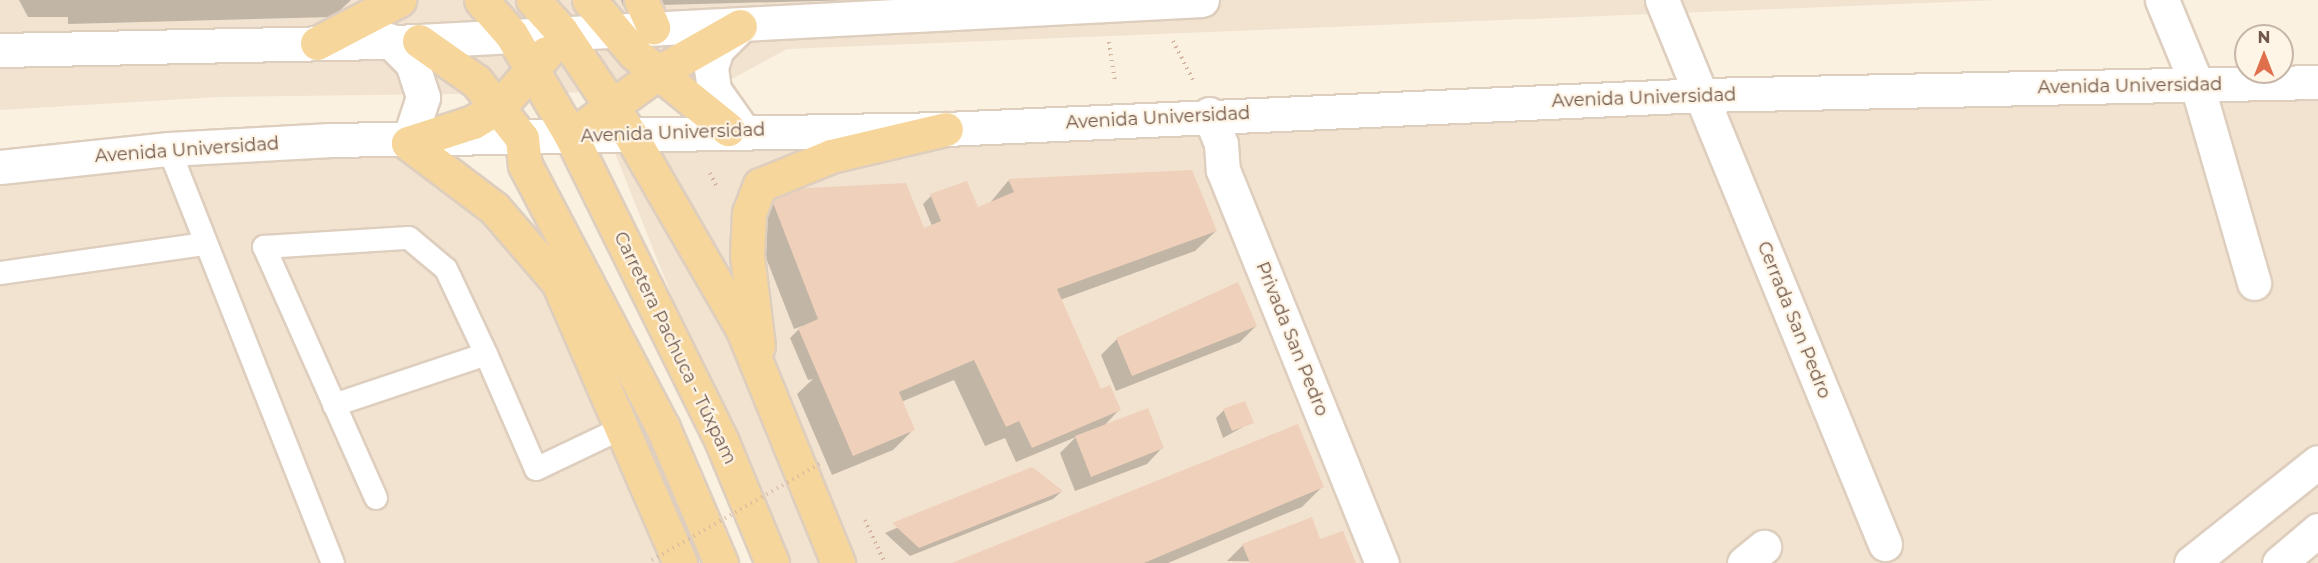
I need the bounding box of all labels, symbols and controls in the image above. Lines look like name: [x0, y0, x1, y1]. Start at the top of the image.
north arrow: [2234, 24, 2294, 84]
text: N: [2258, 28, 2270, 47]
street label: Avenida Universidad: [2037, 74, 2223, 98]
street label: Avenida Universidad: [1551, 84, 1737, 112]
street label: Avenida Universidad: [1065, 102, 1251, 134]
street label: Avenida Universidad: [580, 119, 766, 147]
street label: Avenida Universidad: [94, 133, 280, 167]
street label: Carretera Pachuca - Túxpam: [609, 228, 741, 468]
street label: Cerrada San Pedro: [1753, 238, 1835, 402]
street label: Privada San Pedro: [1251, 259, 1333, 419]

